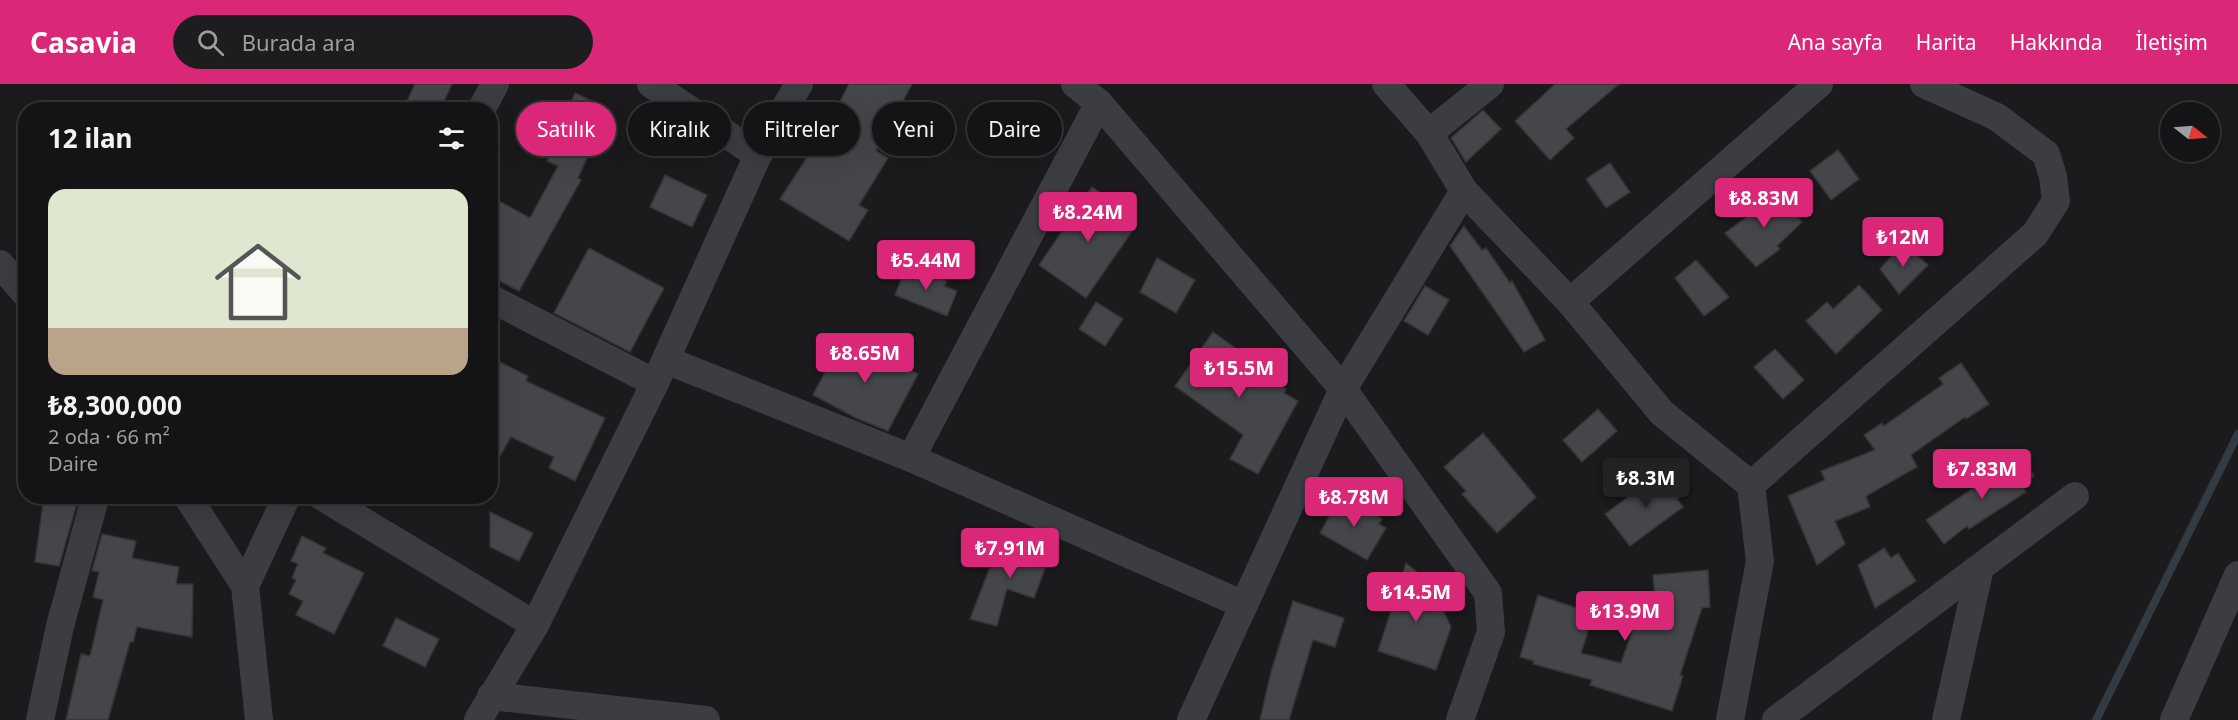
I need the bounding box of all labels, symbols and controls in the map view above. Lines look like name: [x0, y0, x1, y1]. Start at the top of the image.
search box: [173, 15, 593, 69]
text: Casavia: [30, 23, 137, 61]
icon: search: [194, 26, 227, 59]
text: Burada ara: [242, 27, 356, 57]
text: Ana sayfa: [1788, 28, 1883, 56]
text: Harita: [1916, 28, 1977, 56]
text: Hakkında: [2010, 28, 2103, 56]
text: İletişim: [2136, 28, 2208, 56]
chip: Satılık: [516, 102, 616, 156]
chip: Kiralık: [628, 102, 731, 156]
chip: Filtreler: [743, 102, 860, 156]
chip: Yeni: [872, 102, 955, 156]
chip: Daire: [967, 102, 1062, 156]
north arrow: [2160, 102, 2220, 162]
map controls: [2160, 102, 2220, 162]
text: 12 ilan: [48, 120, 133, 156]
icon: filters: [435, 122, 468, 155]
pin: ₺8.83M: [1715, 178, 1813, 229]
text: ₺8.83M: [1729, 184, 1799, 211]
pin: ₺8.24M: [1039, 192, 1137, 243]
text: ₺8.24M: [1053, 198, 1123, 225]
pin: ₺12M: [1867, 217, 1939, 268]
text: ₺12M: [1876, 223, 1930, 250]
icon: home: [204, 228, 312, 336]
pin: ₺5.44M: [877, 240, 975, 291]
text: ₺5.44M: [891, 246, 961, 273]
pin: ₺8.65M: [816, 333, 914, 384]
text: ₺8.65M: [830, 339, 900, 366]
pin: ₺15.5M: [1190, 348, 1288, 399]
text: ₺15.5M: [1204, 354, 1274, 381]
text: ₺8,300,000: [48, 387, 182, 423]
text: 2 oda · 66 m²: [48, 423, 170, 450]
pin: ₺7.83M: [1933, 449, 2031, 500]
text: Daire: [48, 450, 98, 477]
text: ₺7.83M: [1947, 455, 2017, 482]
pin: ₺8.3M: [1604, 458, 1688, 509]
text: ₺8.3M: [1617, 464, 1675, 491]
pin: ₺8.78M: [1305, 477, 1403, 528]
text: ₺8.78M: [1319, 483, 1389, 510]
pin: ₺7.91M: [961, 528, 1059, 579]
text: ₺7.91M: [975, 534, 1045, 561]
pin: ₺14.5M: [1367, 572, 1465, 623]
text: ₺14.5M: [1381, 578, 1451, 605]
pin: ₺13.9M: [1576, 591, 1674, 642]
text: ₺13.9M: [1590, 597, 1660, 624]

